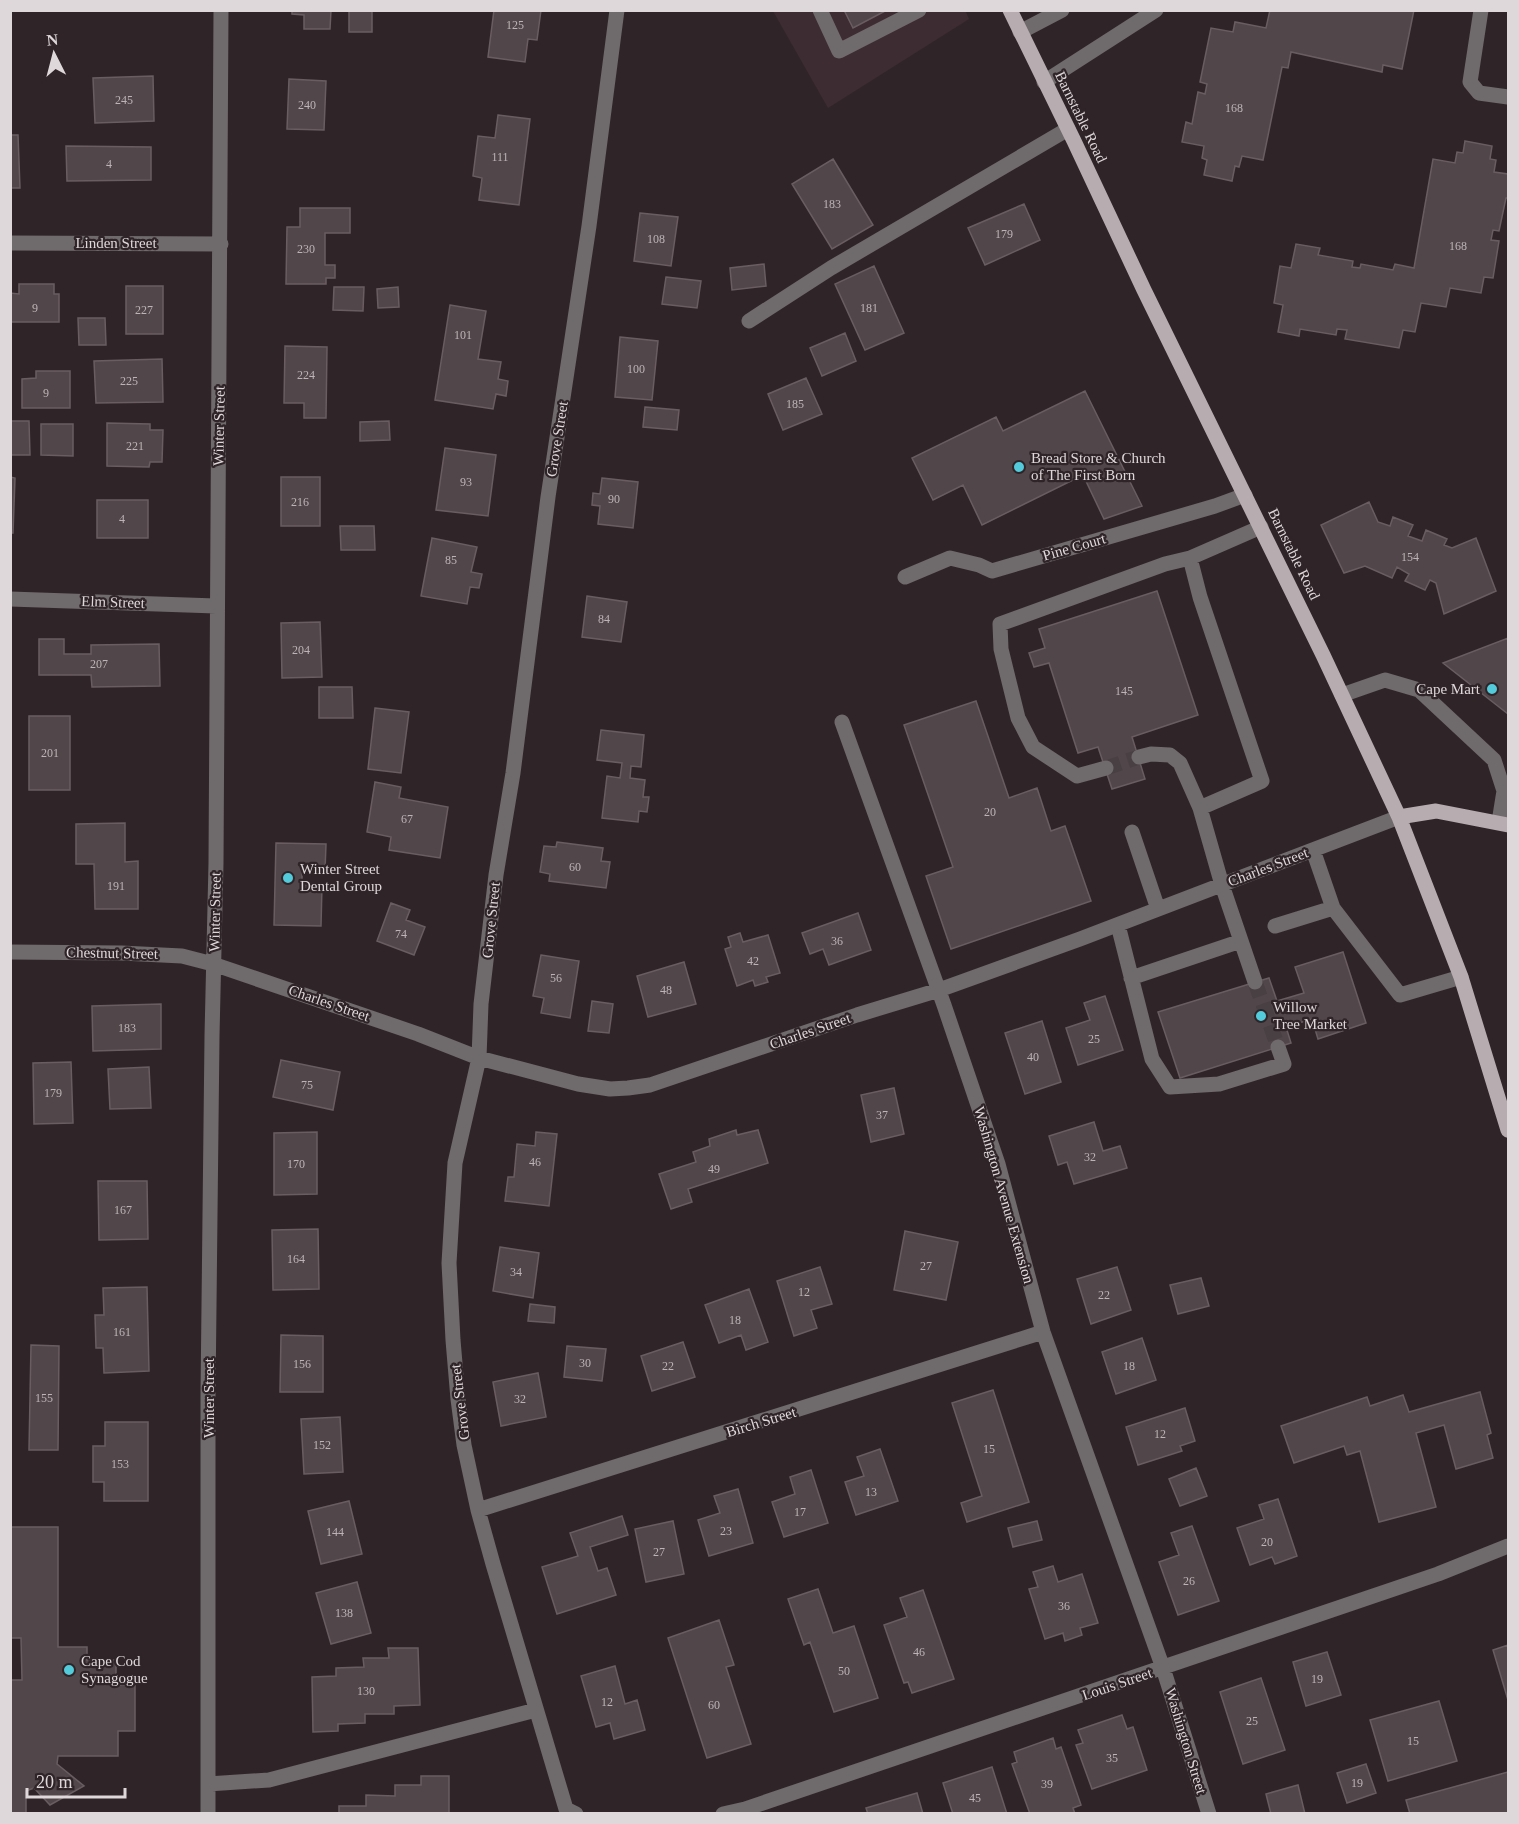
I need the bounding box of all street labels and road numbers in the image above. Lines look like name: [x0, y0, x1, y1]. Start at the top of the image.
street label: Barnstable Road: [1052, 69, 1110, 166]
street label: Linden Street: [75, 235, 157, 251]
street label: Winter Street: [210, 385, 228, 466]
street label: Grove Street: [543, 399, 571, 478]
street label: Barnstable Road: [1265, 506, 1323, 603]
street label: Pine Court: [1041, 530, 1108, 564]
street label: Elm Street: [81, 593, 146, 611]
street label: Charles Street: [1226, 844, 1311, 890]
street label: Winter Street: [206, 871, 224, 952]
street label: Grove Street: [479, 880, 503, 959]
street label: Chestnut Street: [66, 944, 159, 962]
street label: Charles Street: [286, 982, 372, 1025]
street label: Charles Street: [767, 1009, 853, 1052]
street label: Washington Avenue Extension: [971, 1105, 1037, 1286]
street label: Winter Street: [201, 1357, 217, 1438]
street label: Grove Street: [447, 1362, 473, 1441]
street label: Birch Street: [724, 1404, 799, 1440]
street label: Louis Street: [1080, 1664, 1155, 1703]
street label: Washington Street: [1162, 1686, 1210, 1797]

